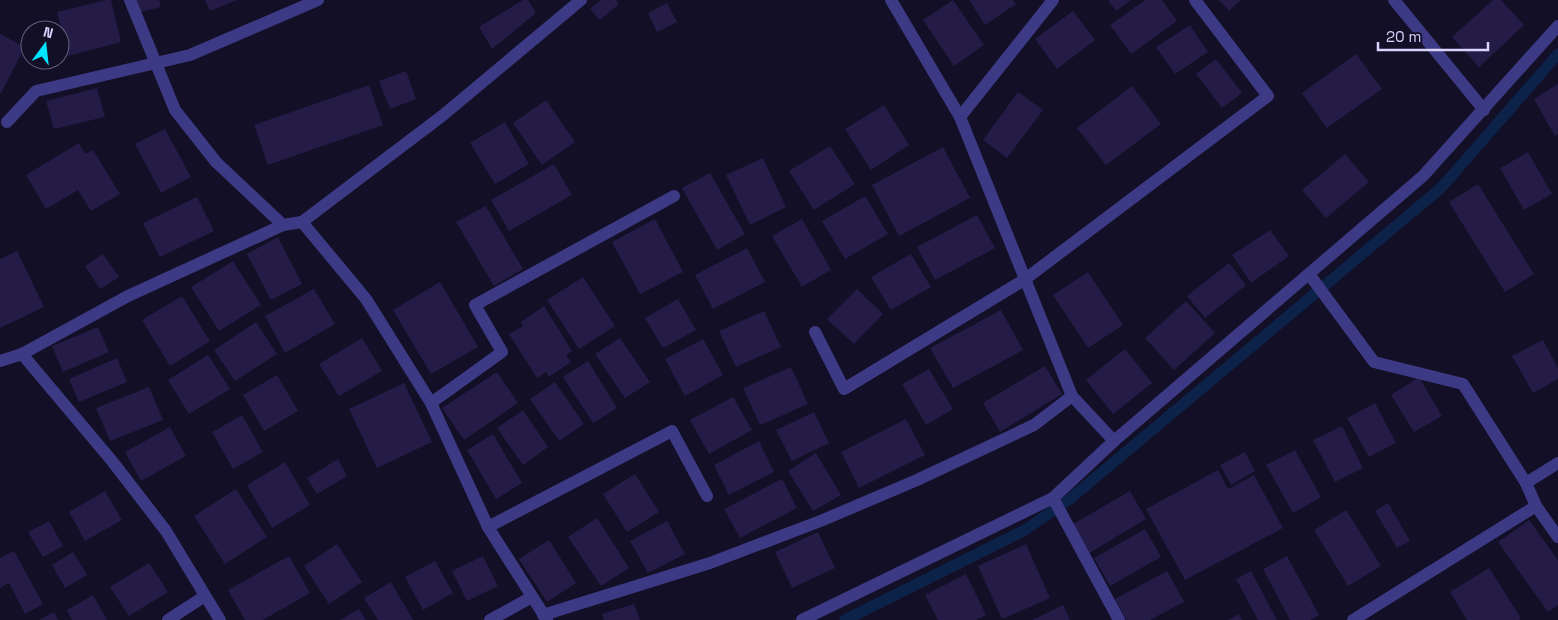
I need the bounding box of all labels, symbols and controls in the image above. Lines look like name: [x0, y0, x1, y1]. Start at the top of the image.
north arrow: [20, 20, 70, 70]
scale bar: [1378, 20, 1488, 52]
text: N: [41, 23, 55, 42]
text: 20 m: [1386, 27, 1421, 46]

